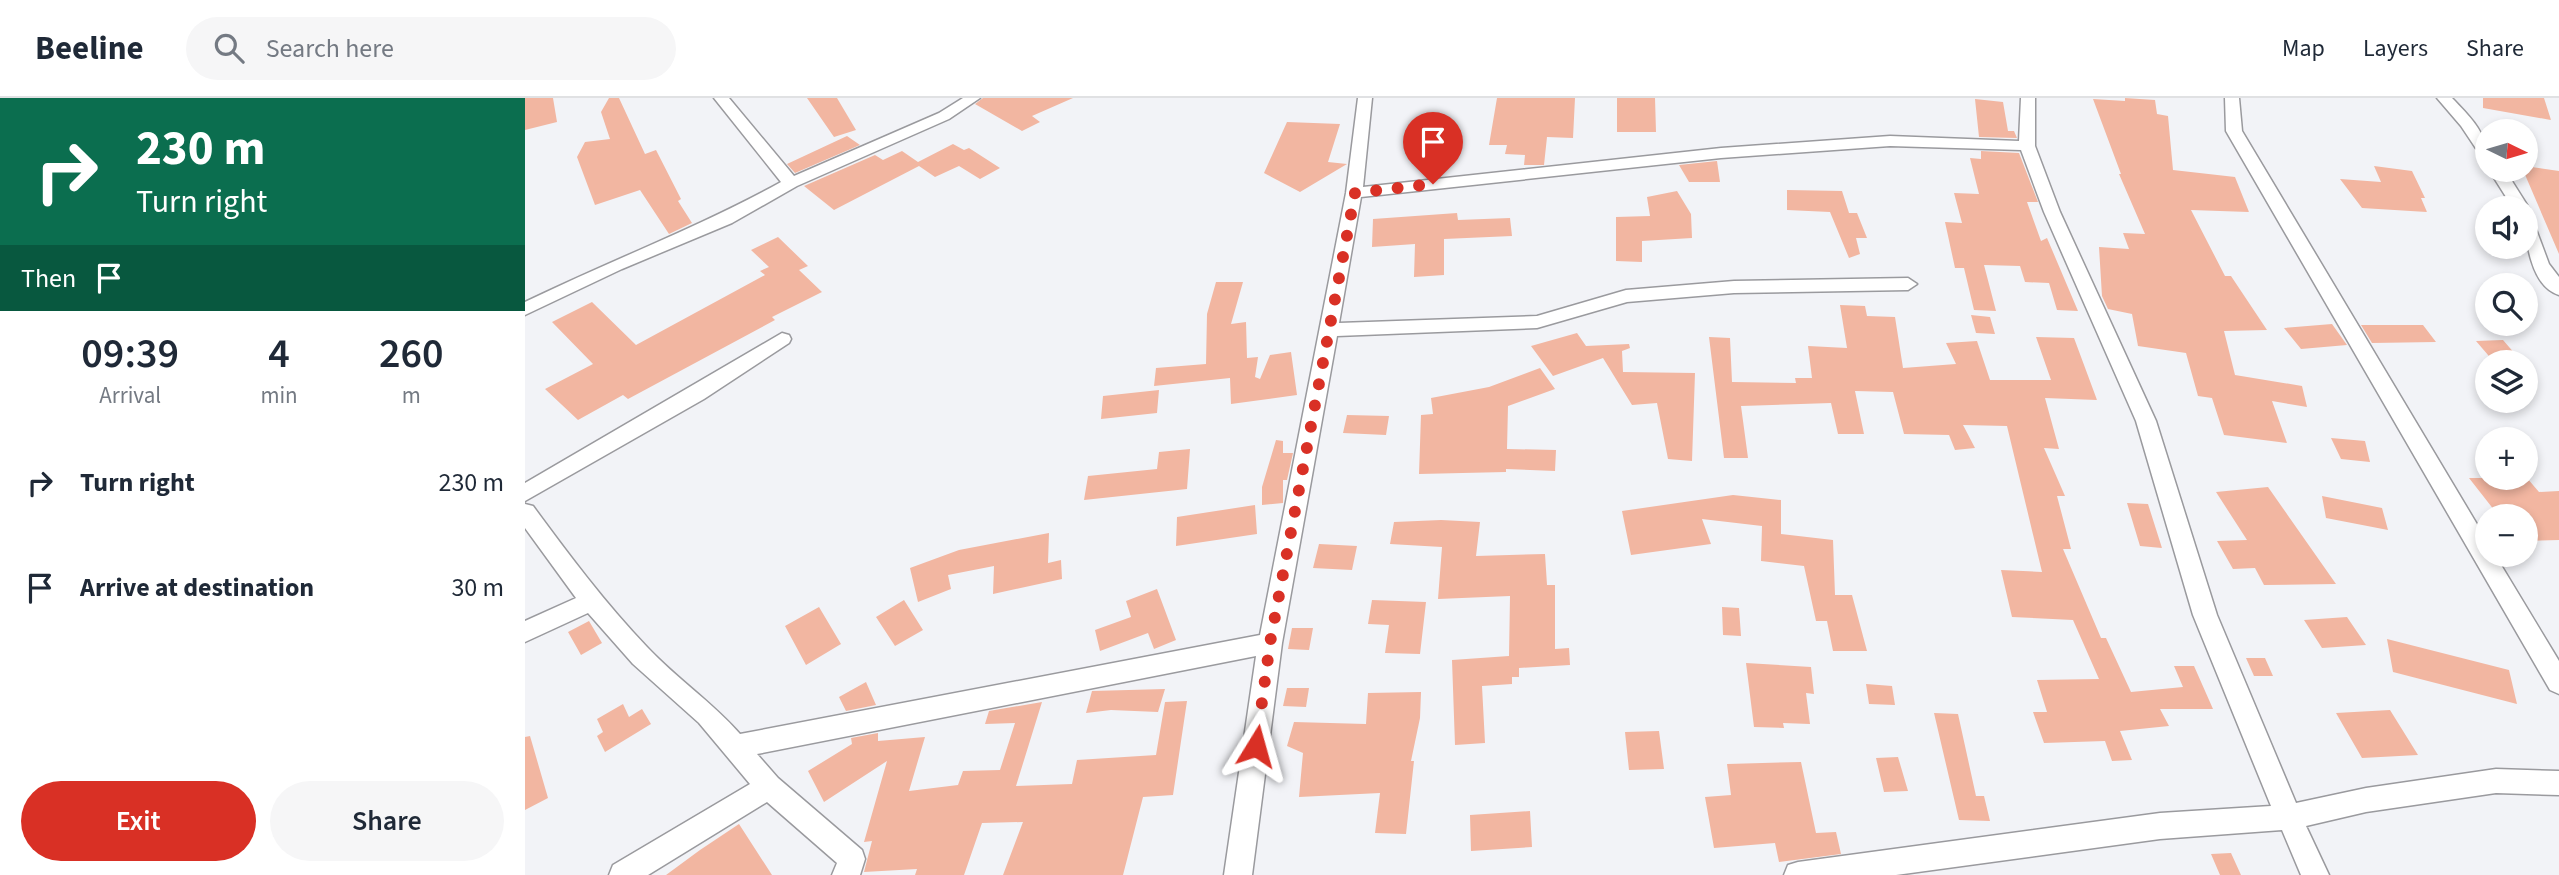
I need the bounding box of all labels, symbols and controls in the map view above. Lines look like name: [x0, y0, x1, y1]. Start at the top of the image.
search box: [186, 17, 676, 80]
text: Beeline: [35, 25, 144, 72]
icon: search: [210, 29, 248, 67]
text: Search here: [266, 30, 394, 67]
text: Map: [2282, 31, 2325, 66]
text: Layers: [2363, 31, 2428, 66]
text: Share: [2466, 31, 2524, 66]
pin: [1403, 112, 1463, 184]
text: 230 m: [136, 114, 265, 184]
north arrow: [2475, 119, 2537, 182]
map controls: [2475, 119, 2538, 567]
icon: arrive: [1414, 123, 1452, 161]
icon: right: [21, 126, 112, 217]
text: Turn right: [136, 179, 267, 225]
button: sound: [2475, 196, 2538, 259]
icon: arrive: [90, 259, 128, 297]
text: Then: [21, 260, 76, 297]
button: search: [2475, 273, 2538, 336]
text: 09:39: [81, 324, 179, 384]
text: 4: [268, 324, 290, 384]
text: 260: [379, 324, 444, 384]
button: layers: [2475, 350, 2538, 413]
text: Arrival: [99, 379, 161, 412]
text: min: [260, 379, 298, 412]
text: m: [402, 379, 421, 412]
button: +: [2475, 427, 2538, 490]
icon: right: [21, 464, 59, 502]
text: Turn right: [80, 464, 195, 501]
text: 230 m: [438, 464, 504, 501]
button: −: [2475, 504, 2538, 567]
icon: arrive: [21, 569, 59, 607]
text: Arrive at destination: [80, 569, 314, 606]
text: 30 m: [451, 569, 504, 606]
position arrow: [1219, 709, 1293, 783]
button: Exit: [21, 781, 256, 861]
button: Share: [270, 781, 504, 861]

